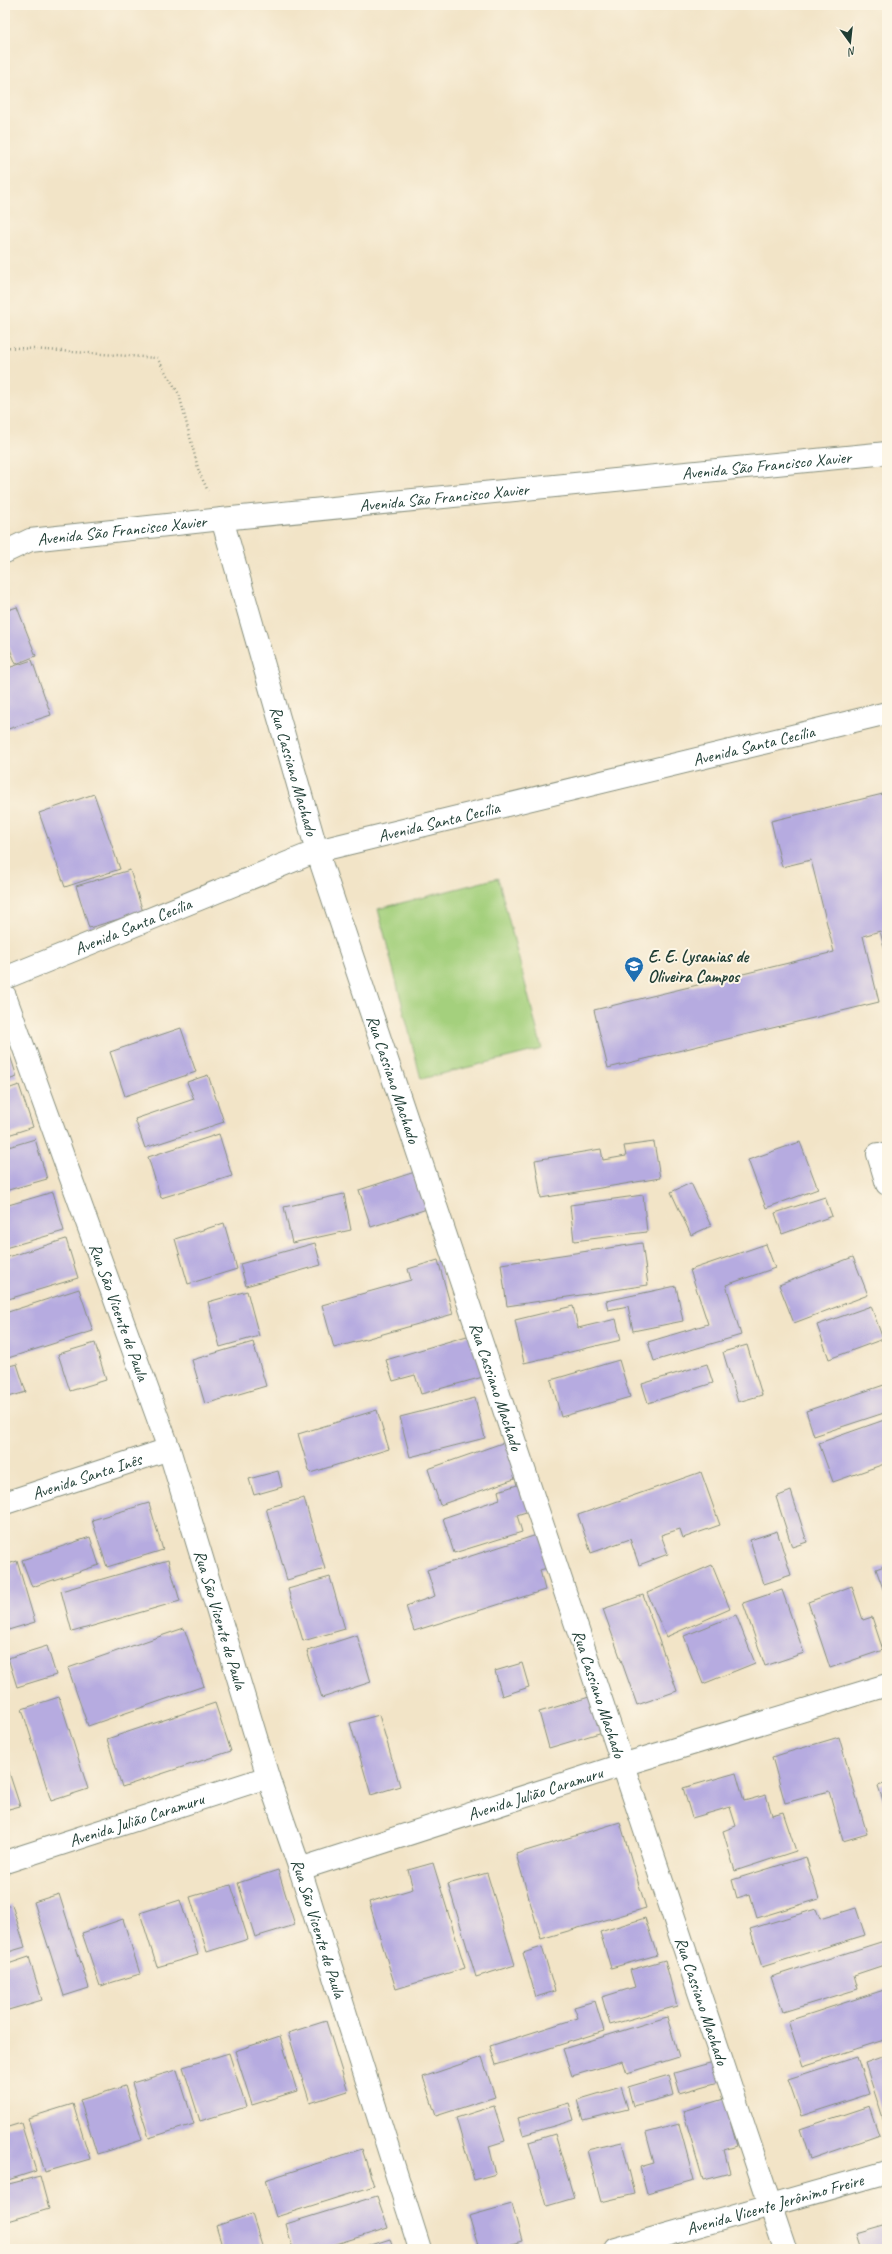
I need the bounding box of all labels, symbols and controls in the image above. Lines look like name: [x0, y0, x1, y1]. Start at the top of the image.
north arrow: [830, 22, 870, 62]
text: N: [845, 44, 858, 60]
street label: Avenida São Francisco Xavier: [681, 446, 854, 484]
street label: Avenida São Francisco Xavier: [358, 478, 532, 516]
street label: Avenida São Francisco Xavier: [36, 511, 209, 550]
street label: Rua Cassiano Machado: [265, 704, 322, 839]
street label: Avenida Santa Cecília: [691, 721, 818, 771]
street label: Avenida Santa Cecília: [376, 797, 503, 847]
street label: Avenida Santa Cecília: [72, 893, 196, 960]
place label: E. E. Lysanias de Oliveira Campos: [648, 946, 751, 987]
school or university icon: E. E. Lysanias de Oliveira Campos: [623, 955, 645, 983]
street label: Rua Cassiano Machado: [362, 1013, 424, 1147]
street label: Rua São Vicente de Paula: [84, 1241, 154, 1385]
street label: Rua Cassiano Machado: [465, 1320, 527, 1454]
street label: Avenida Santa Inês: [29, 1448, 146, 1504]
street label: Rua São Vicente de Paula: [189, 1548, 251, 1693]
street label: Rua Cassiano Machado: [567, 1627, 630, 1761]
street label: Avenida Julião Caramuru: [465, 1761, 607, 1825]
street label: Avenida Julião Caramuru: [66, 1788, 208, 1852]
street label: Rua São Vicente de Paula: [286, 1856, 350, 2002]
street label: Rua Cassiano Machado: [670, 1934, 733, 2069]
street label: Avenida Vicente Jerônimo Freire: [684, 2169, 867, 2239]

